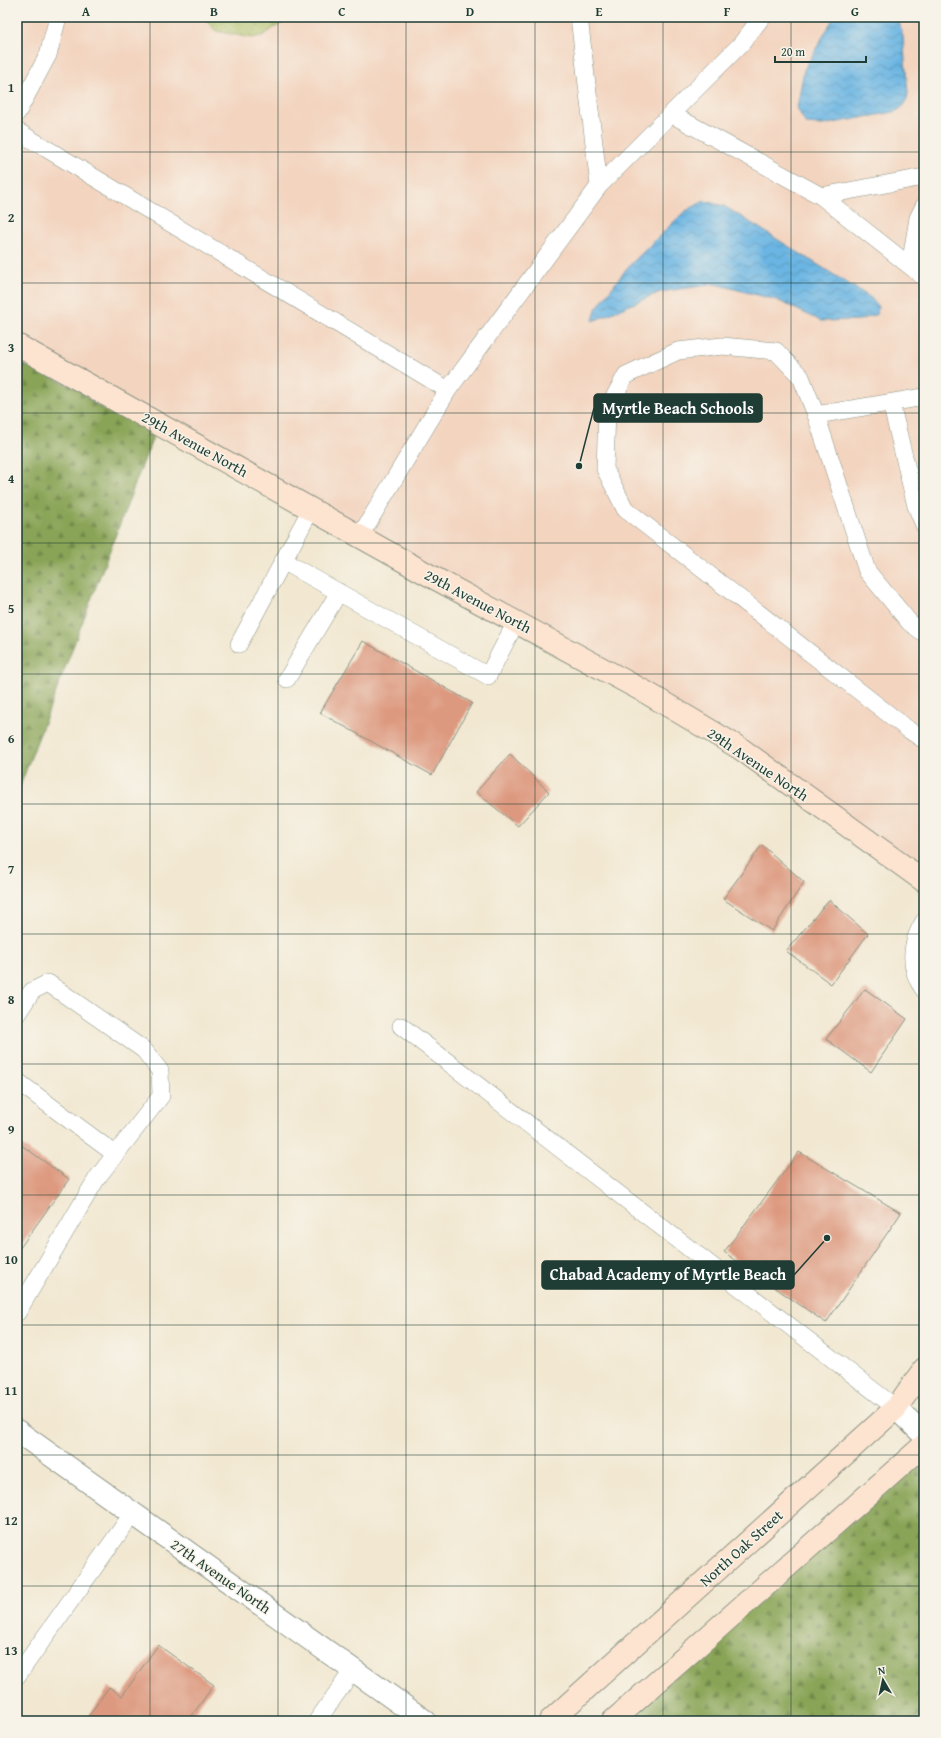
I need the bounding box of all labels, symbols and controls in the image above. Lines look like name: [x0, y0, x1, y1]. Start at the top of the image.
text: A: [82, 2, 91, 21]
text: B: [210, 2, 218, 21]
text: C: [338, 2, 346, 21]
text: D: [466, 2, 474, 21]
text: E: [596, 2, 603, 21]
text: F: [724, 2, 731, 21]
text: G: [851, 2, 859, 21]
scale bar: [775, 38, 866, 64]
text: 20 m: [781, 43, 805, 60]
text: 1: [8, 78, 14, 97]
text: 2: [8, 208, 15, 227]
text: 3: [8, 338, 14, 357]
callout: Myrtle Beach Schools: [594, 394, 762, 422]
text: Myrtle Beach Schools: [602, 396, 754, 420]
street label: 29th Avenue North: [138, 406, 252, 482]
text: 4: [8, 469, 15, 488]
street label: 29th Avenue North: [421, 564, 536, 638]
text: 5: [8, 599, 15, 618]
street label: 29th Avenue North: [703, 722, 813, 806]
text: 6: [8, 729, 15, 748]
text: 7: [8, 860, 15, 879]
text: 8: [8, 990, 15, 1009]
text: 9: [8, 1120, 15, 1139]
text: 10: [4, 1250, 18, 1269]
callout: Chabad Academy of Myrtle Beach: [542, 1261, 794, 1289]
text: Chabad Academy of Myrtle Beach: [550, 1262, 787, 1286]
text: 11: [4, 1381, 18, 1400]
street label: North Oak Street: [695, 1504, 788, 1591]
text: 12: [4, 1511, 18, 1530]
street label: 27th Avenue North: [167, 1533, 276, 1619]
text: 13: [4, 1641, 18, 1660]
north arrow: [863, 1660, 903, 1700]
text: N: [877, 1662, 887, 1679]

